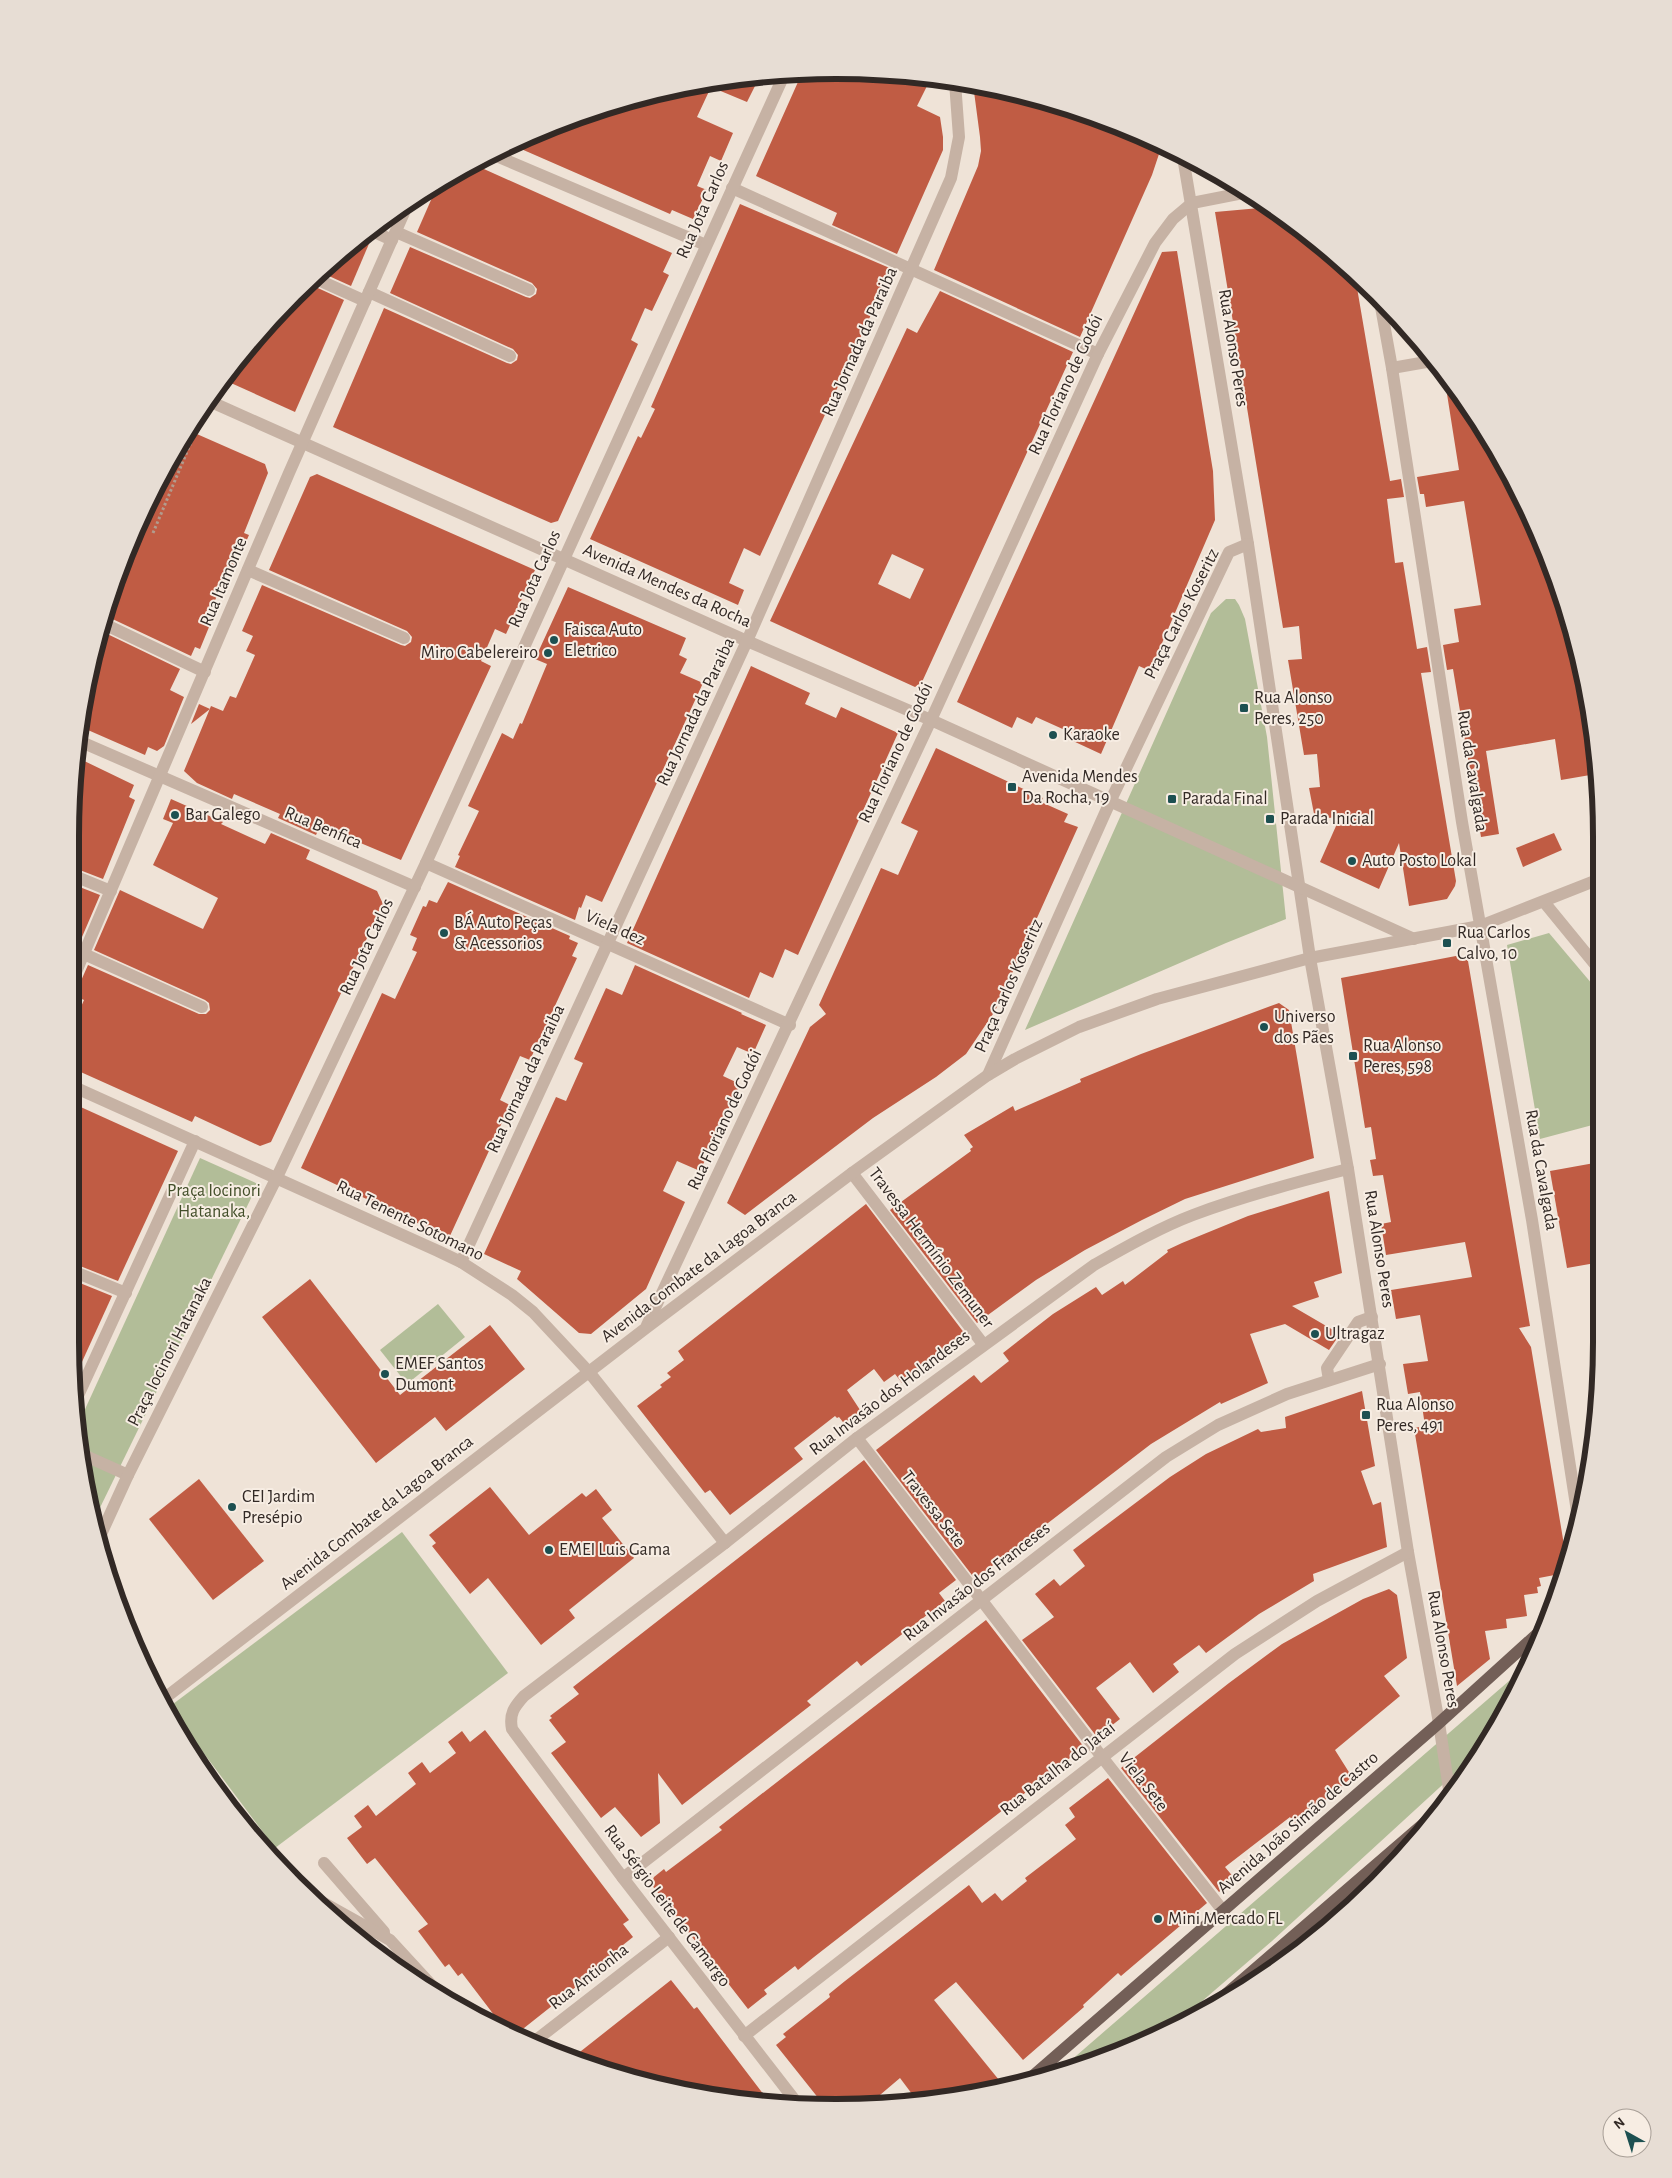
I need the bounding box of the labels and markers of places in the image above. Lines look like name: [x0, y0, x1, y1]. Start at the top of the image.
place label: Faisca Auto Eletrico: [564, 621, 642, 660]
marker: Faisca Auto Eletrico: [548, 634, 560, 646]
place label: Miro Cabelereiro: [421, 644, 538, 662]
marker: Miro Cabelereiro: [542, 647, 554, 659]
place label: Rua Alonso Peres, 250: [1254, 689, 1333, 728]
marker: Rua Alonso Peres, 250: [1238, 702, 1250, 714]
place label: Karaoke: [1063, 726, 1120, 744]
marker: Karaoke: [1047, 729, 1059, 741]
place label: Avenida Mendes Da Rocha, 19: [1022, 768, 1138, 807]
marker: Avenida Mendes Da Rocha, 19: [1006, 781, 1018, 793]
place label: Parada Final: [1182, 790, 1268, 808]
marker: Parada Final: [1166, 793, 1178, 805]
place label: Bar Galego: [185, 806, 261, 824]
marker: Bar Galego: [169, 809, 181, 821]
place label: Parada Inicial: [1280, 810, 1374, 828]
marker: Parada Inicial: [1264, 813, 1276, 825]
place label: Auto Posto Lokal: [1362, 852, 1477, 870]
marker: Auto Posto Lokal: [1346, 855, 1358, 867]
place label: BÁ Auto Peças & Acessorios: [454, 911, 552, 953]
place label: Rua Carlos Calvo, 10: [1457, 924, 1530, 963]
marker: BÁ Auto Peças & Acessorios: [438, 927, 450, 939]
marker: Rua Carlos Calvo, 10: [1441, 937, 1453, 949]
place label: Universo dos Pães: [1274, 1008, 1336, 1047]
marker: Universo dos Pães: [1258, 1021, 1270, 1033]
place label: Rua Alonso Peres, 598: [1363, 1037, 1442, 1076]
marker: Rua Alonso Peres, 598: [1347, 1050, 1359, 1062]
place label: Ultragaz: [1325, 1325, 1385, 1343]
marker: Ultragaz: [1309, 1328, 1321, 1340]
place label: EMEF Santos Dumont: [395, 1355, 484, 1394]
marker: EMEF Santos Dumont: [379, 1368, 391, 1380]
place label: Rua Alonso Peres, 491: [1376, 1396, 1455, 1435]
marker: Rua Alonso Peres, 491: [1360, 1409, 1372, 1421]
place label: CEI Jardim Presépio: [242, 1488, 315, 1527]
marker: CEI Jardim Presépio: [226, 1501, 238, 1513]
place label: EMEI Luis Gama: [559, 1541, 670, 1559]
marker: EMEI Luis Gama: [543, 1544, 555, 1556]
place label: Mini Mercado FL: [1168, 1910, 1283, 1928]
marker: Mini Mercado FL: [1152, 1913, 1164, 1925]

